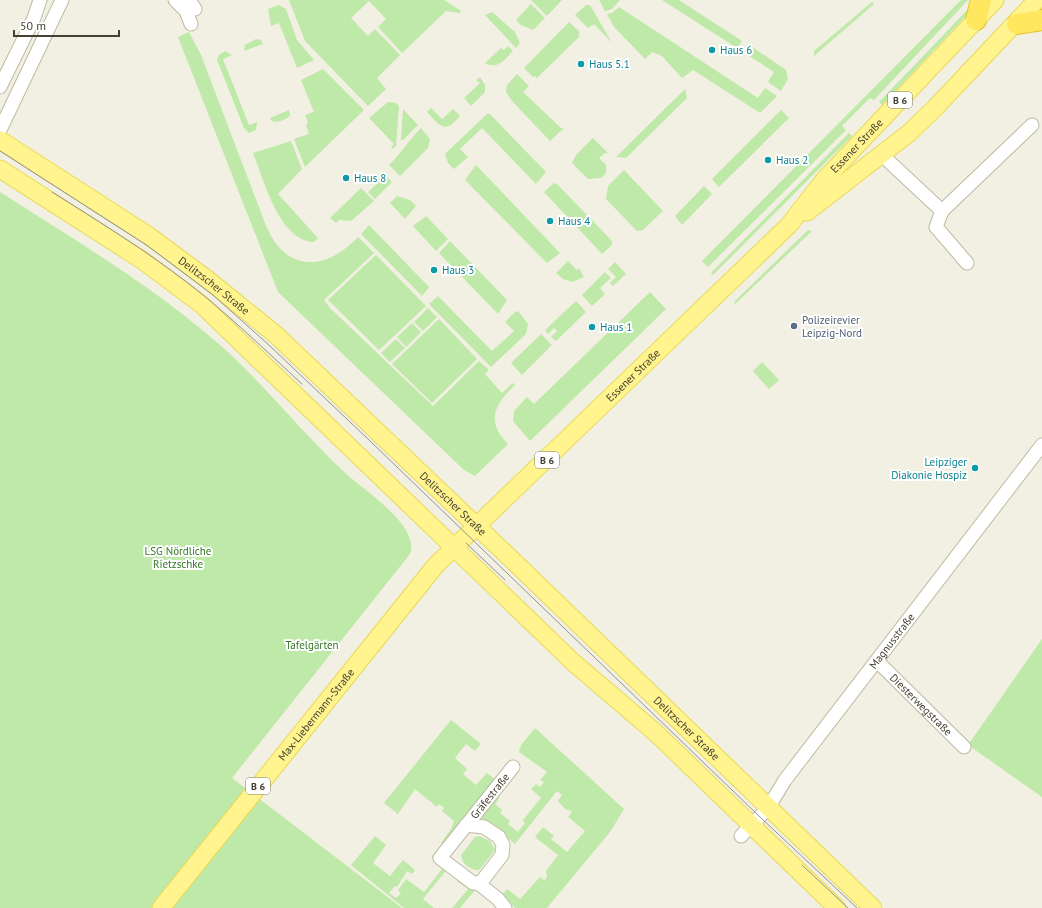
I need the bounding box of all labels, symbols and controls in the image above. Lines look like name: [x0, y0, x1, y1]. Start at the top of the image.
scale bar: [14, 12, 119, 38]
text: 50 m: [20, 18, 46, 33]
place label: Haus 6: [720, 43, 752, 57]
marker: Haus 6: [707, 45, 717, 55]
place label: Haus 5.1: [589, 57, 630, 71]
marker: Haus 5.1: [576, 59, 586, 69]
road number: B 6: [888, 92, 912, 108]
street label: Essener Straße: [827, 115, 886, 176]
place label: Haus 2: [776, 153, 808, 167]
marker: Haus 2: [763, 155, 773, 165]
place label: Haus 8: [354, 171, 386, 185]
marker: Haus 8: [341, 173, 351, 183]
place label: Haus 4: [558, 214, 590, 228]
marker: Haus 4: [545, 216, 555, 226]
street label: Delitzscher Straße: [176, 253, 253, 318]
place label: Haus 3: [442, 263, 474, 277]
marker: Haus 3: [429, 265, 439, 275]
place label: Polizeirevier Leipzig-Nord: [802, 313, 862, 340]
place label: Haus 1: [600, 320, 632, 334]
marker: Polizeirevier Leipzig-Nord: [789, 321, 799, 331]
marker: Haus 1: [587, 322, 597, 332]
street label: Essener Straße: [603, 346, 663, 405]
road number: B 6: [535, 452, 559, 468]
place label: Leipziger Diakonie Hospiz: [891, 455, 967, 482]
marker: Leipziger Diakonie Hospiz: [970, 463, 980, 473]
street label: Delitzscher Straße: [417, 469, 490, 539]
park label: LSG Nördliche Rietzschke: [145, 544, 212, 571]
street label: Magnusstraße: [866, 610, 918, 671]
park label: Tafelgärten: [285, 638, 339, 652]
street label: Max-Liebermann-Straße: [275, 665, 358, 763]
street label: Diesterwegstraße: [887, 671, 956, 739]
street label: Delitzscher Straße: [651, 693, 723, 764]
street label: Gräfestraße: [467, 770, 513, 822]
road number: B 6: [246, 778, 270, 794]

